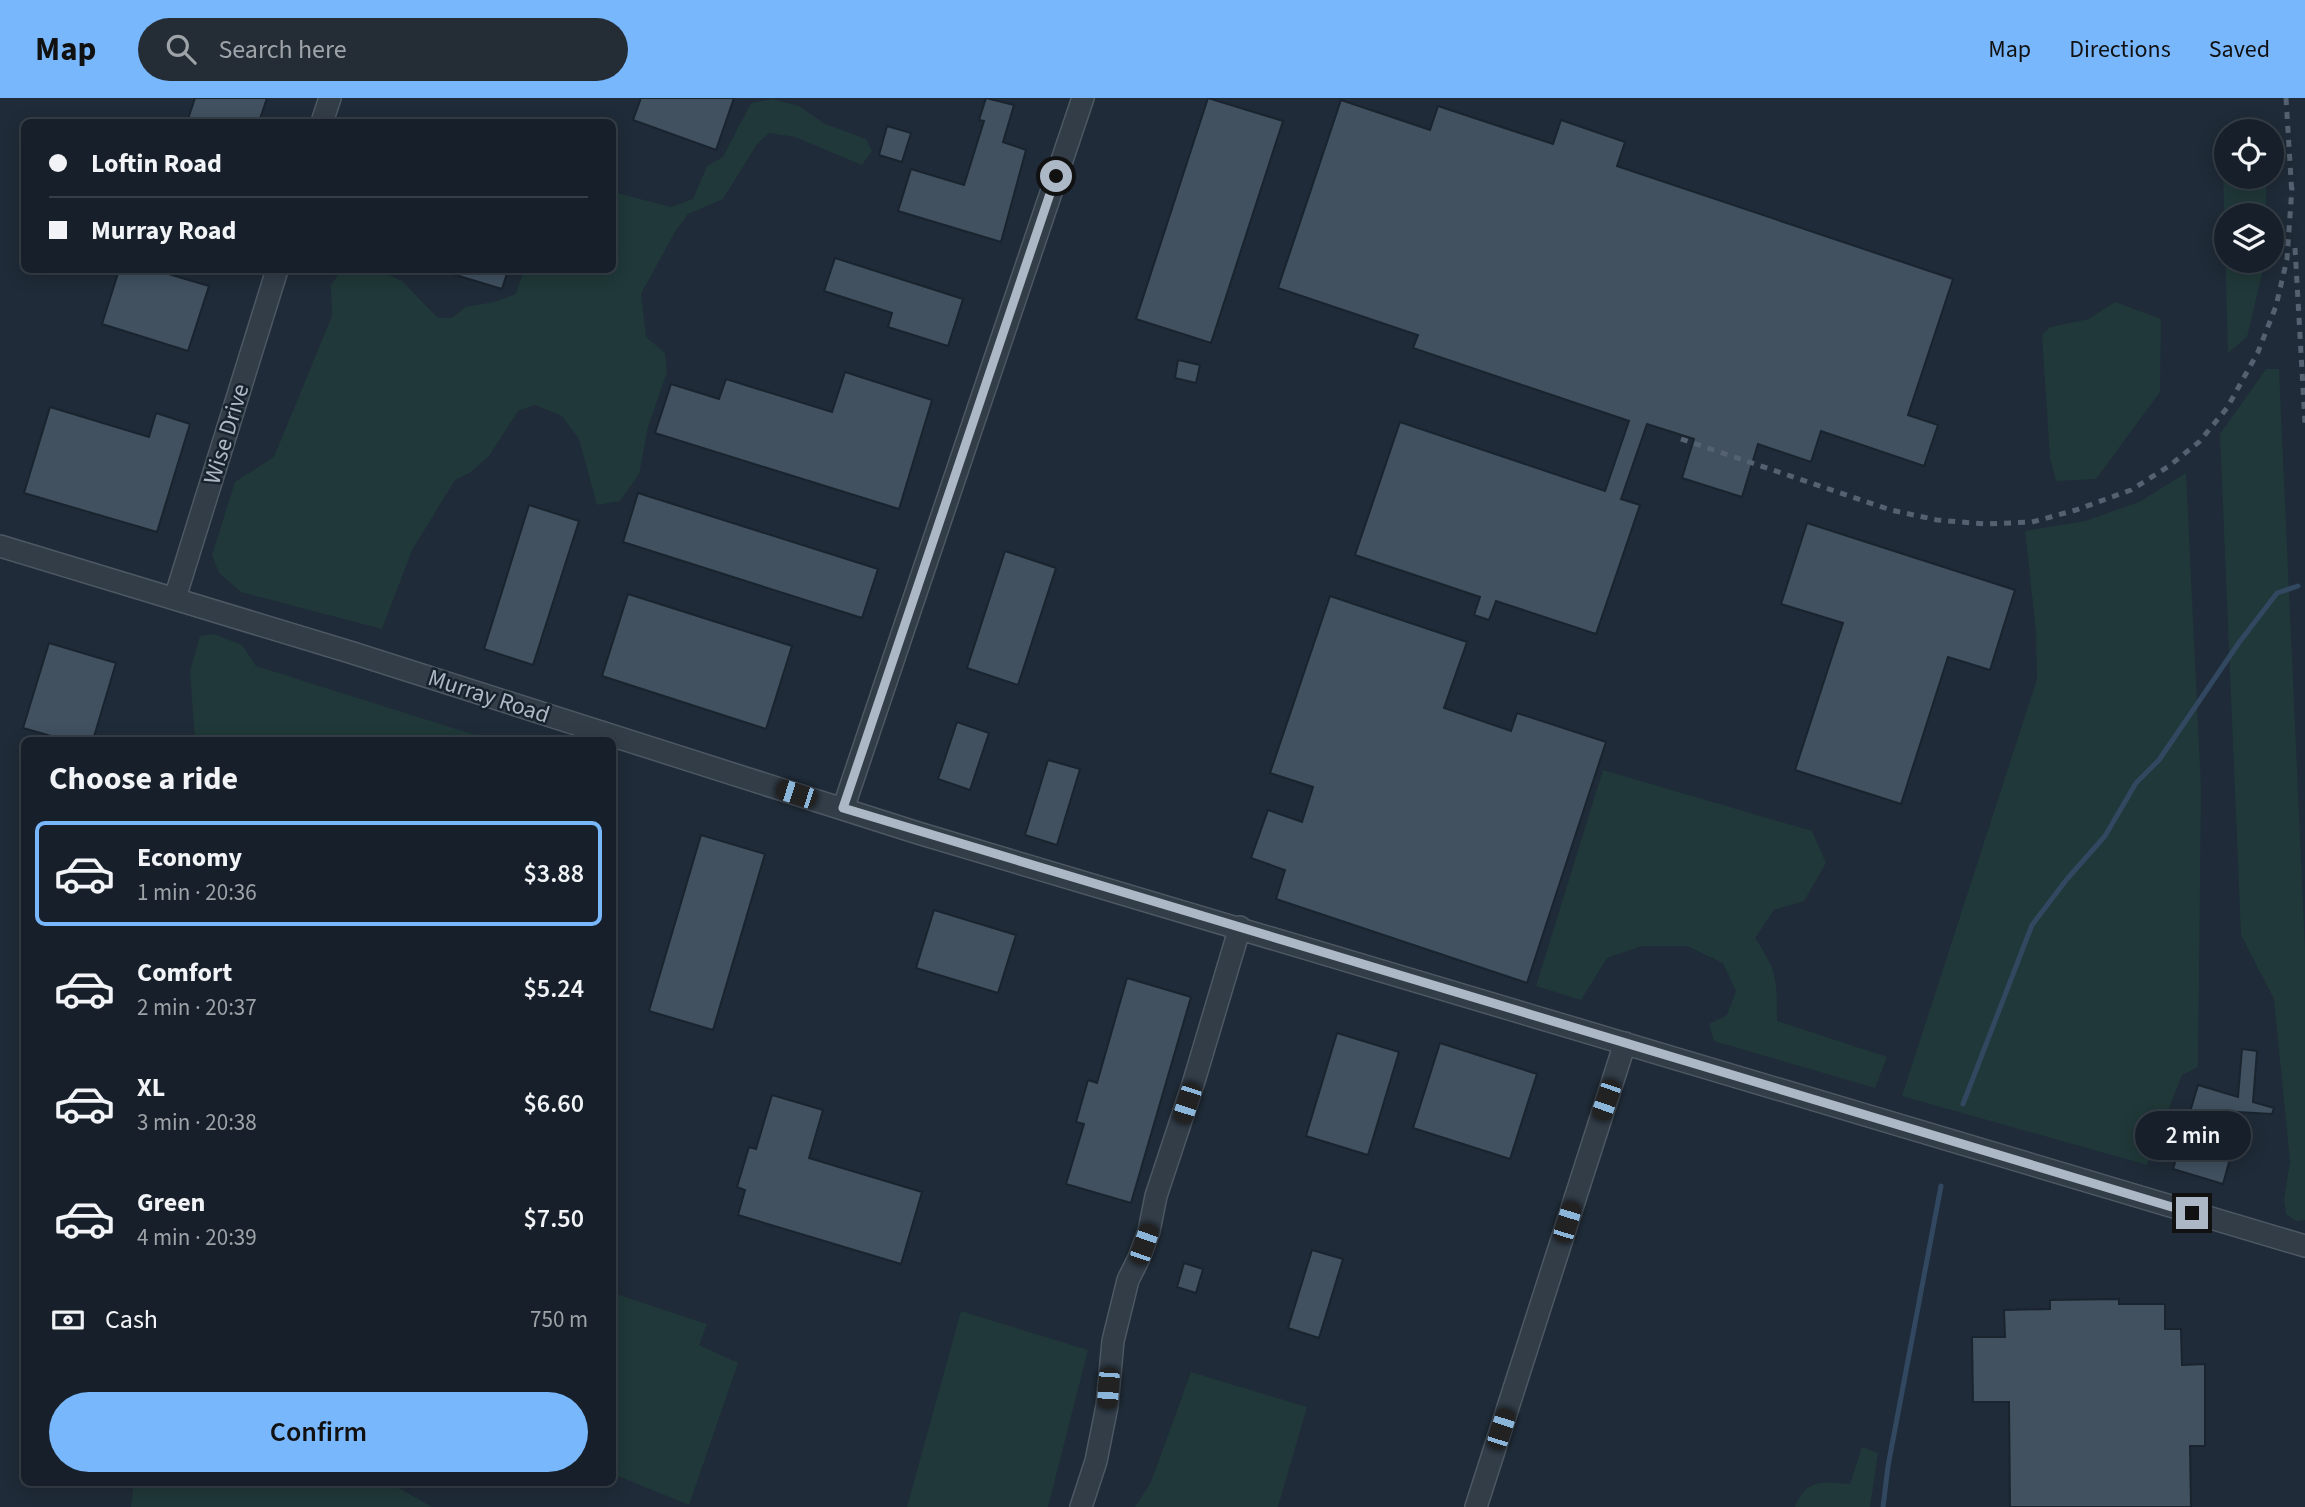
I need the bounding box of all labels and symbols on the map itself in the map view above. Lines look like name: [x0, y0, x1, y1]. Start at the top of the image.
route start: [1040, 160, 1072, 192]
street label: Wise Drive: [195, 380, 258, 489]
street label: Murray Road: [423, 660, 554, 733]
car: [773, 778, 820, 810]
car: [1590, 1077, 1623, 1123]
car: [1171, 1080, 1204, 1126]
callout: 2 min: [2134, 1112, 2250, 1160]
route end: [2176, 1197, 2208, 1229]
car: [1551, 1199, 1584, 1245]
car: [1128, 1221, 1161, 1267]
car: [1097, 1366, 1120, 1410]
car: [1485, 1406, 1518, 1452]

